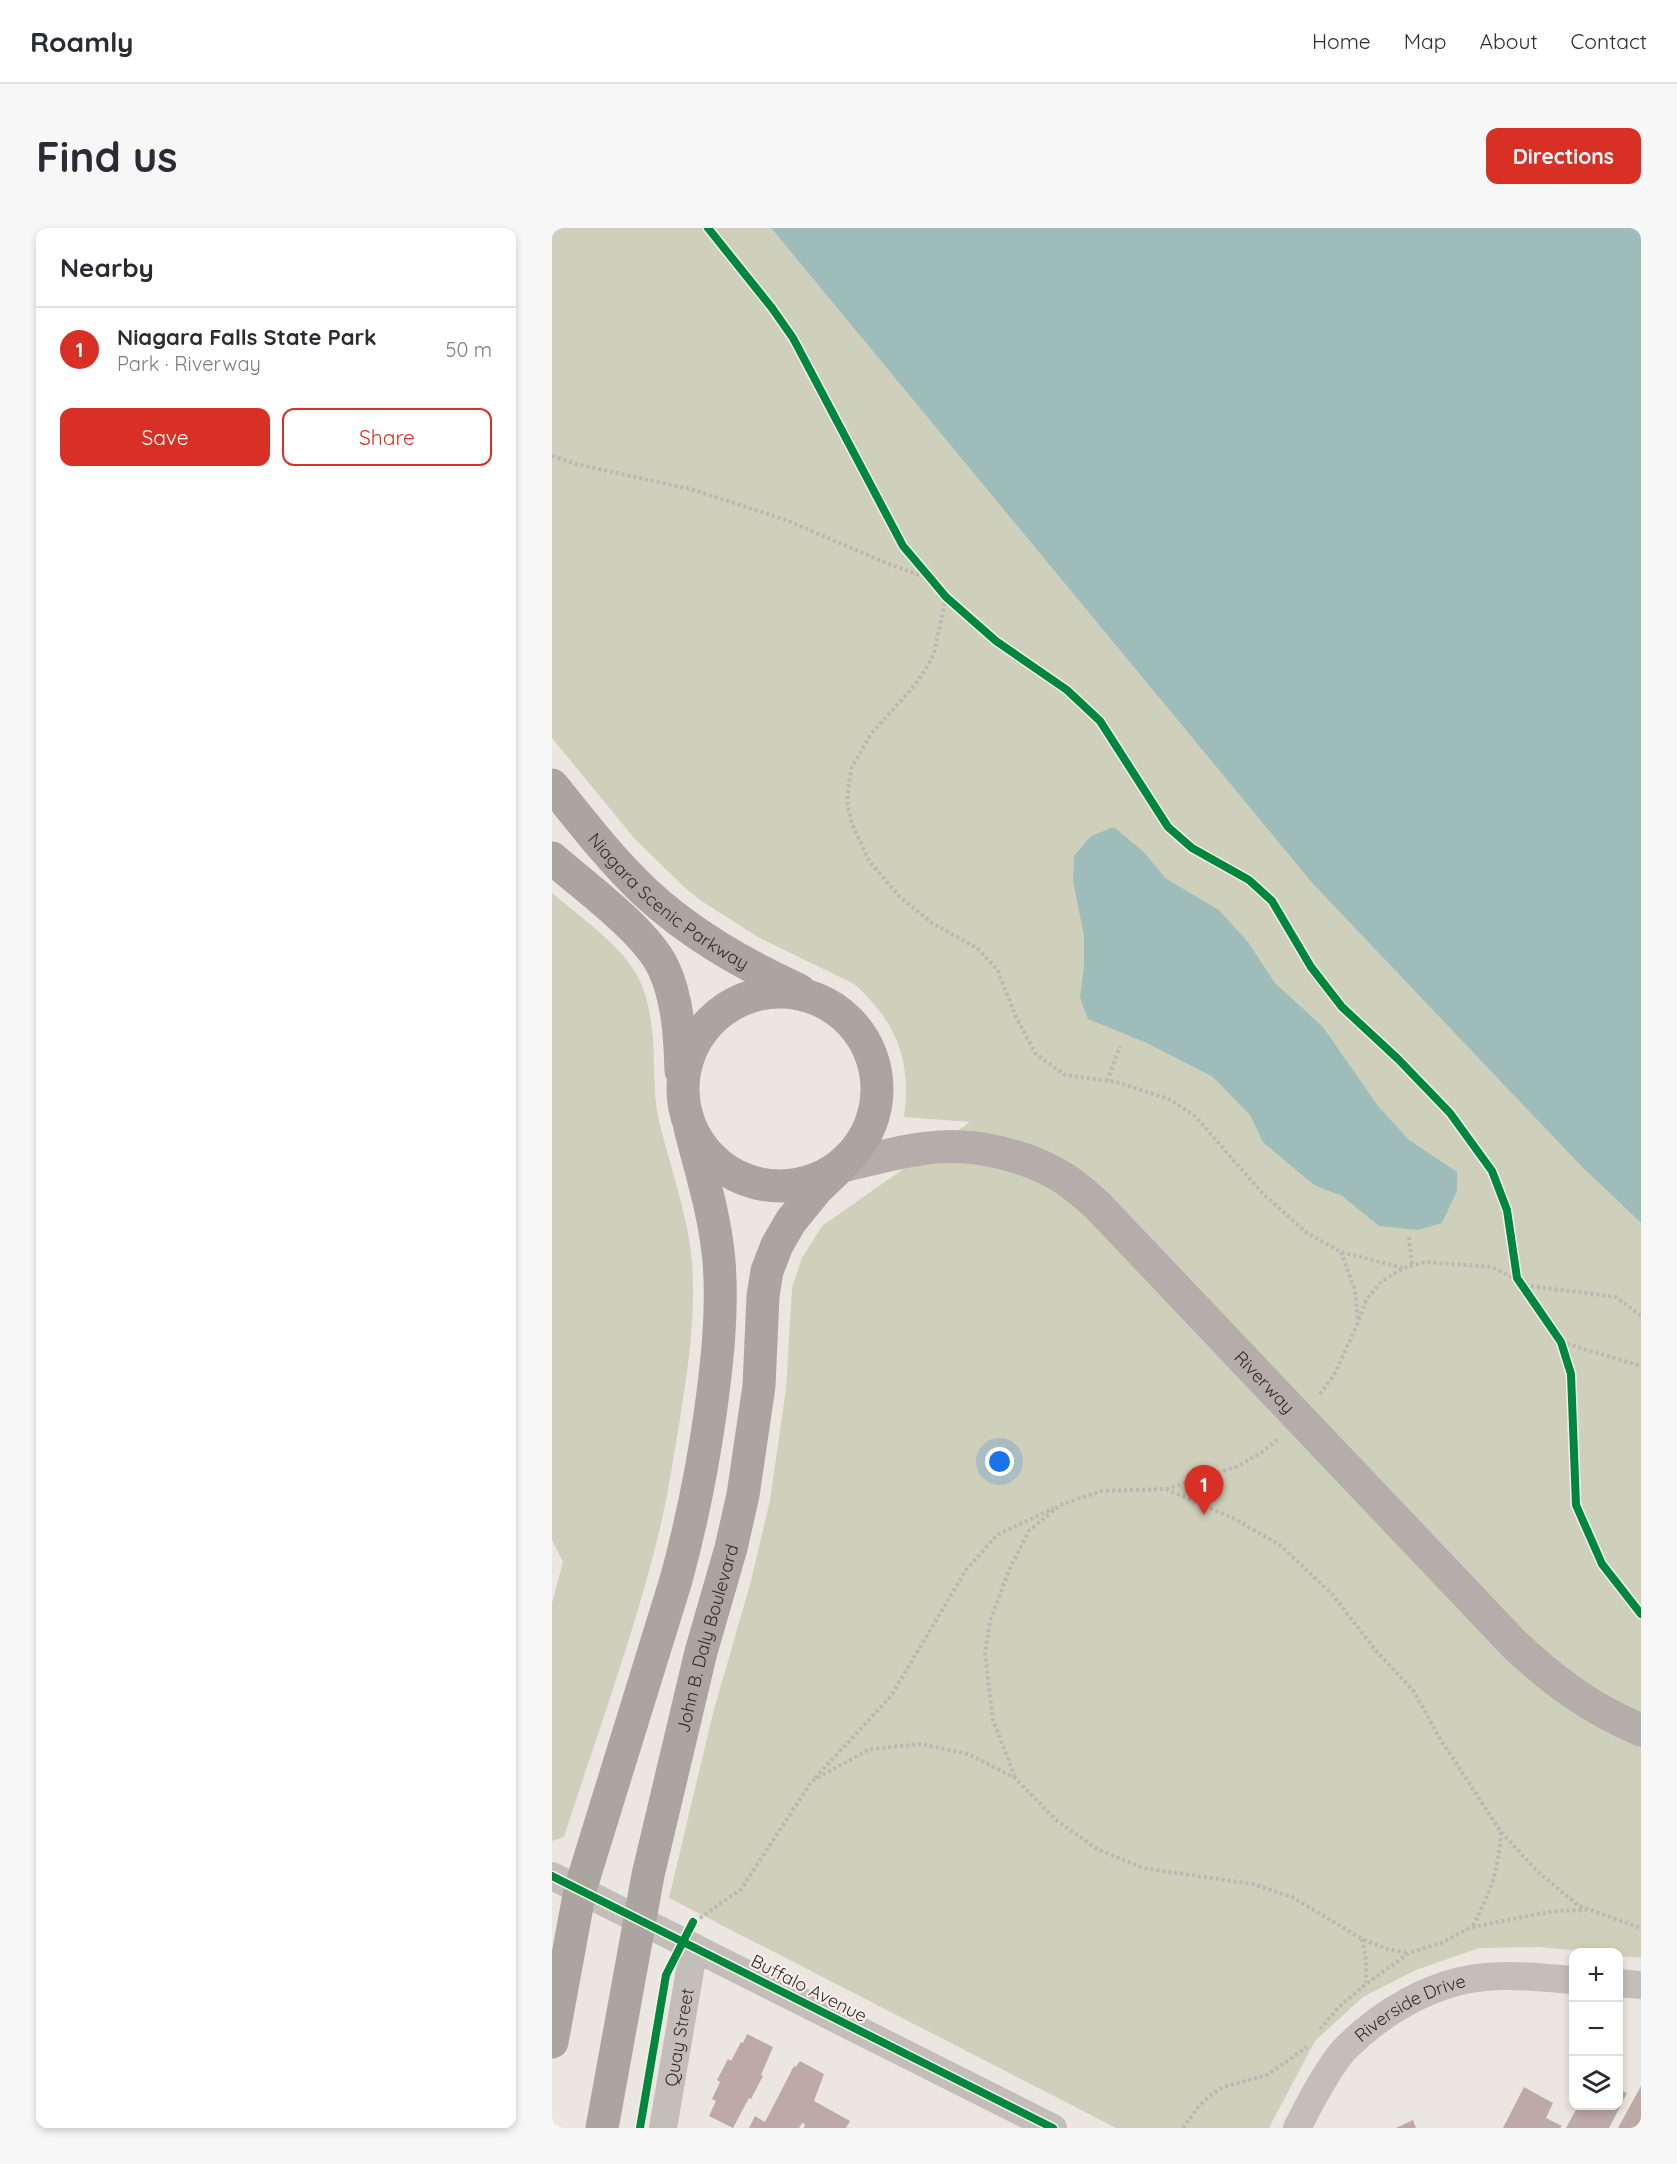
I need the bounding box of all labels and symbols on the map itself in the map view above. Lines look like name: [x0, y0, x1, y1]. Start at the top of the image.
street label: Niagara Scenic Parkway: [584, 828, 753, 974]
street label: Riverway: [1230, 1346, 1300, 1418]
your location: [985, 1447, 1014, 1476]
pin: 1: [1184, 1466, 1224, 1515]
street label: John B. Daly Boulevard: [671, 1541, 743, 1735]
street label: Buffalo Avenue: [747, 1949, 871, 2027]
street label: Riverside Drive: [1349, 1969, 1468, 2046]
street label: Quay Street: [659, 1986, 698, 2088]

